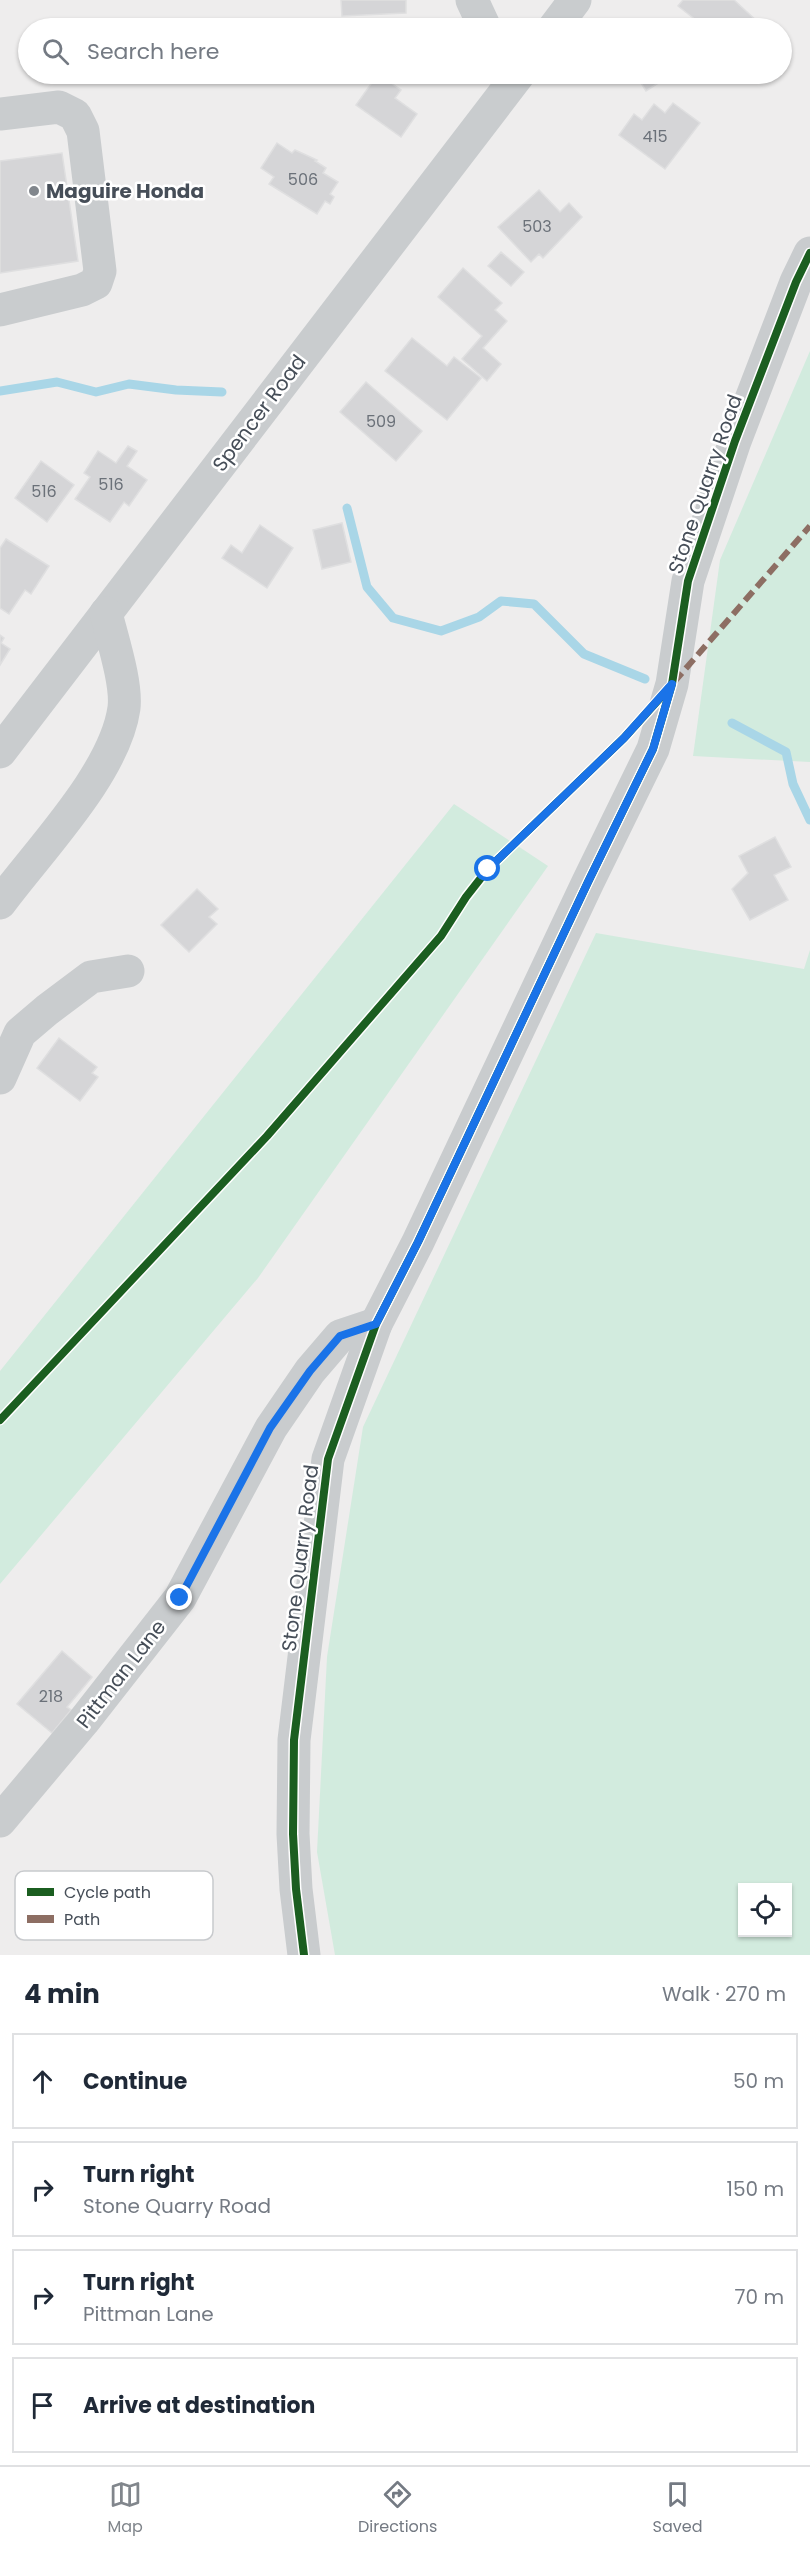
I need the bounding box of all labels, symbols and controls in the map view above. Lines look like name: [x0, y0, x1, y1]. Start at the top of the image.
search box: [18, 18, 792, 84]
icon: search: [39, 35, 72, 68]
text: Search here: [87, 36, 220, 67]
house number: 415: [642, 125, 668, 148]
house number: 506: [288, 168, 318, 191]
place label: Maguire Honda: [46, 177, 204, 205]
marker: Maguire Honda: [27, 184, 41, 198]
house number: 503: [522, 215, 552, 238]
street label: Spencer Road: [206, 349, 312, 477]
street label: Stone Quarry Road: [661, 391, 749, 577]
house number: 509: [366, 410, 396, 433]
house number: 516: [98, 473, 124, 496]
house number: 516: [31, 480, 57, 503]
route start: [474, 855, 500, 881]
street label: Stone Quarry Road: [275, 1463, 325, 1653]
route end: [166, 1584, 192, 1610]
street label: Pittman Lane: [70, 1614, 172, 1734]
house number: 218: [39, 1685, 63, 1708]
legend: [15, 1871, 213, 1940]
text: Cycle path: [64, 1881, 151, 1904]
map controls: [738, 1883, 792, 1937]
button: locate: [738, 1883, 792, 1937]
text: Path: [64, 1908, 100, 1931]
text: 4 min: [24, 1976, 100, 2012]
text: Walk · 270 m: [662, 1980, 786, 2008]
icon: ahead: [26, 2065, 59, 2098]
text: Continue: [83, 2066, 187, 2097]
text: 50 m: [733, 2067, 784, 2095]
text: Turn right: [83, 2159, 194, 2190]
icon: right: [26, 2173, 59, 2206]
text: 150 m: [727, 2175, 784, 2203]
text: Stone Quarry Road: [83, 2192, 271, 2220]
text: Turn right: [83, 2267, 194, 2298]
icon: right: [26, 2281, 59, 2314]
text: 70 m: [735, 2283, 784, 2311]
text: Pittman Lane: [83, 2300, 214, 2328]
icon: arrive: [26, 2389, 59, 2422]
text: Arrive at destination: [83, 2390, 315, 2421]
tab: Map: [108, 2478, 143, 2539]
tab: Directions: [358, 2478, 437, 2539]
tab: Saved: [653, 2478, 702, 2539]

